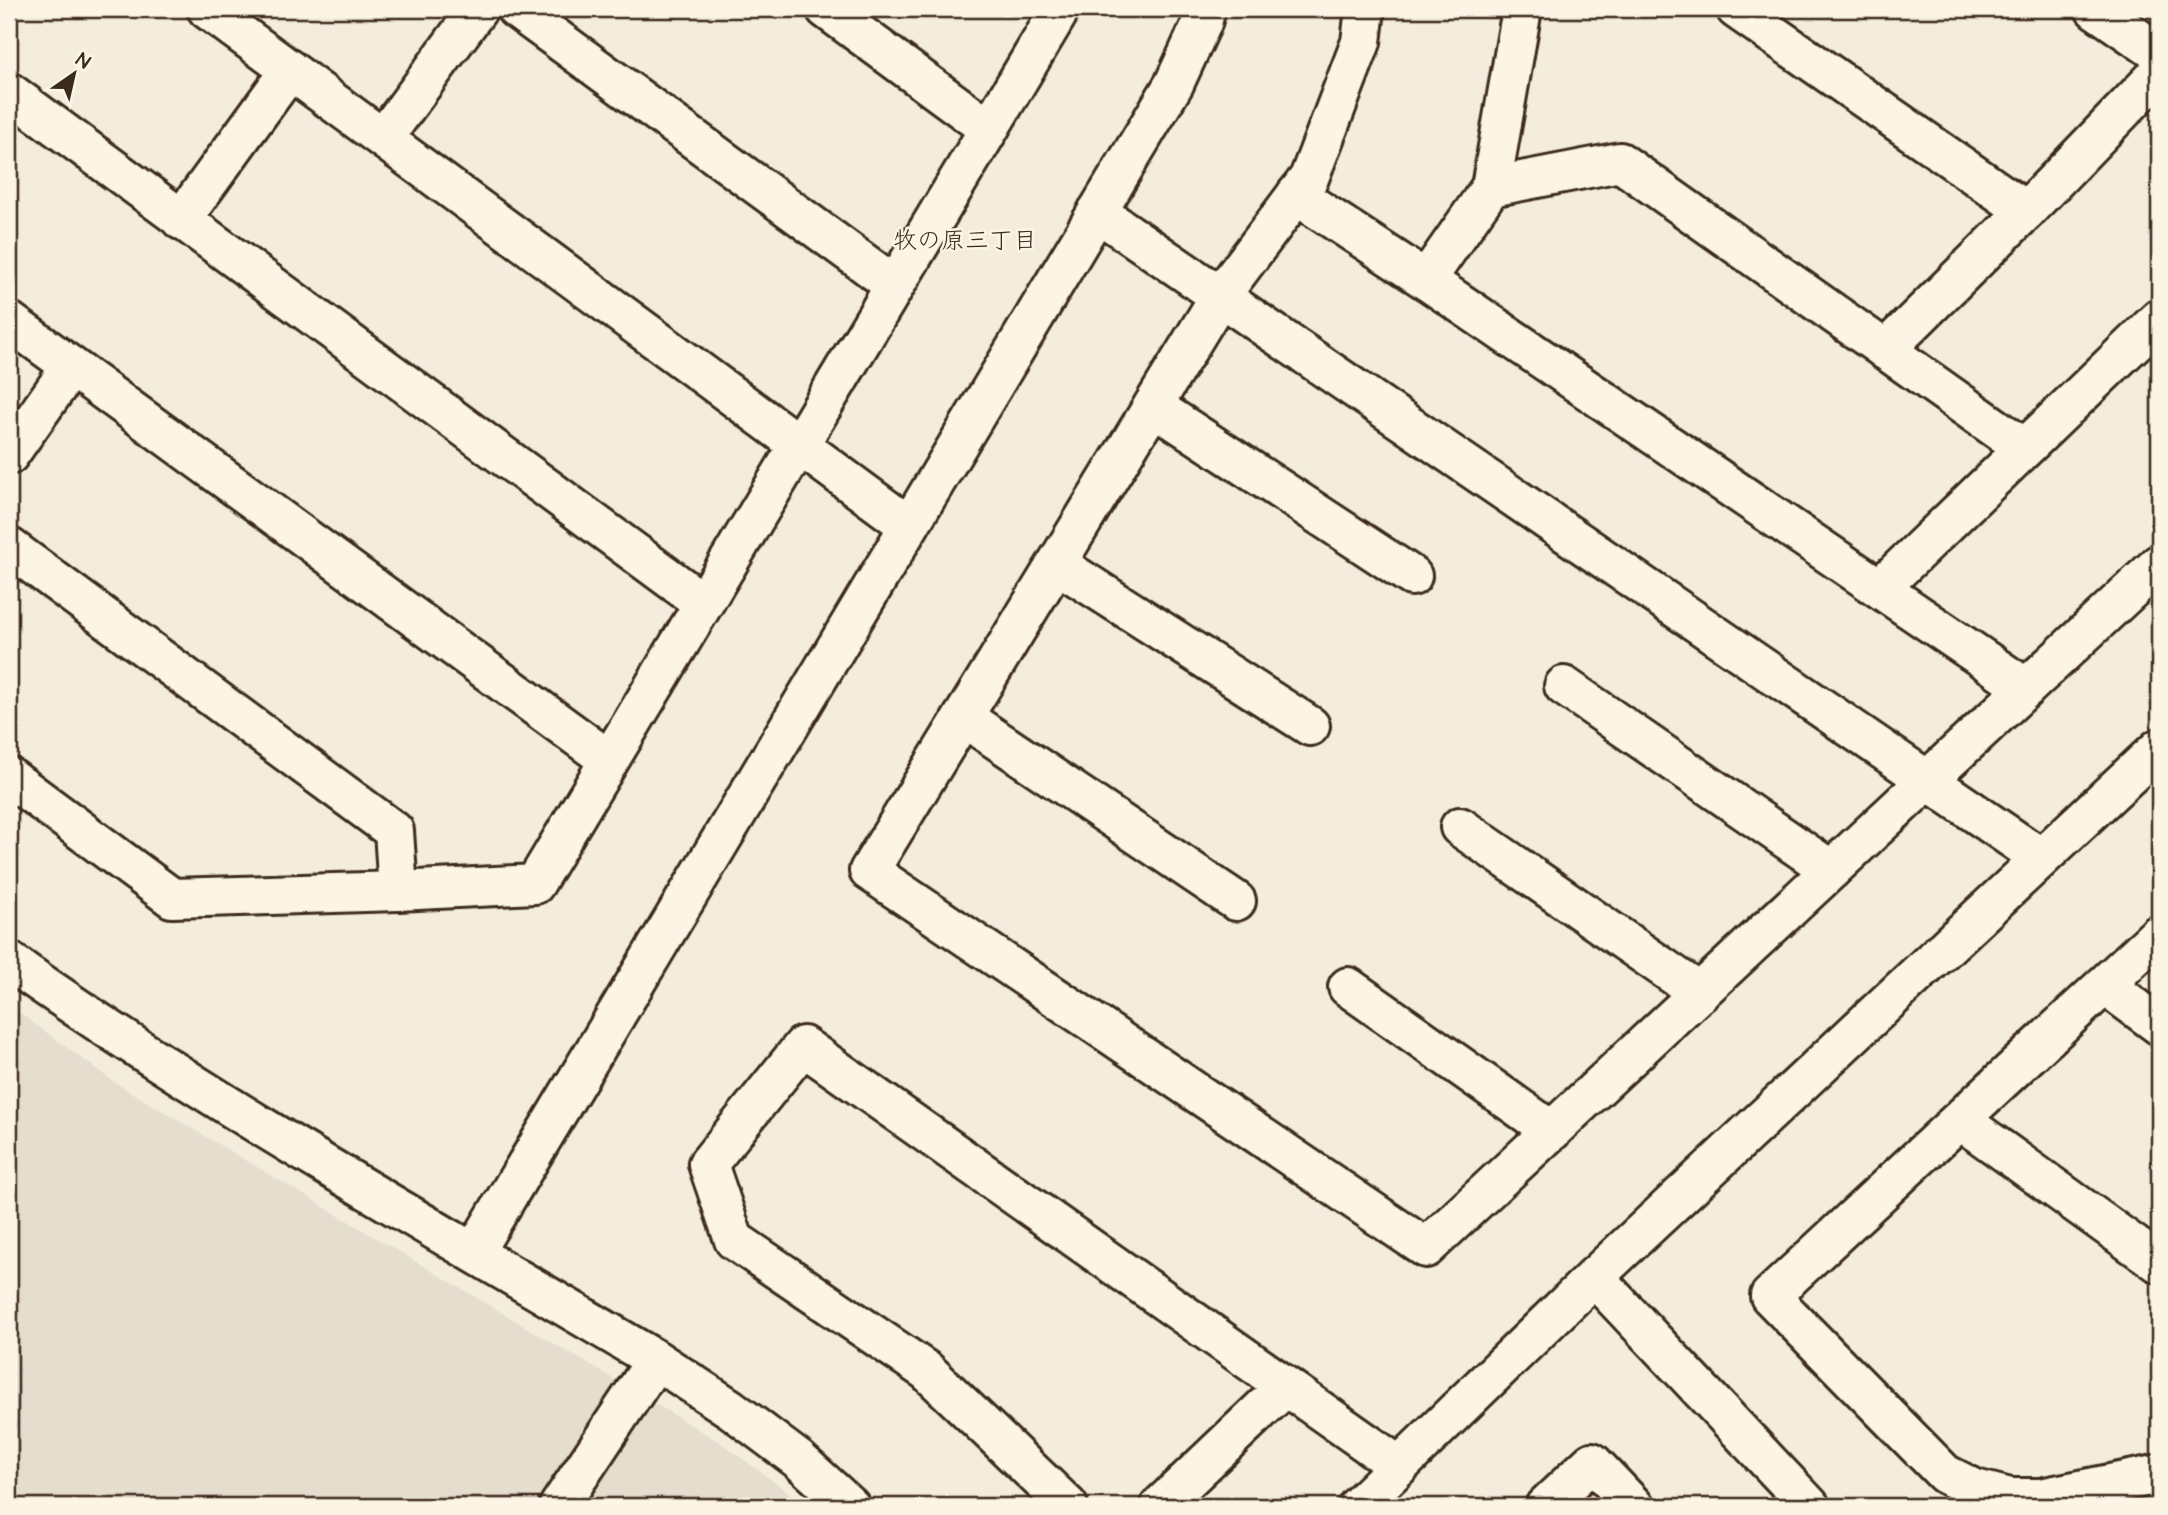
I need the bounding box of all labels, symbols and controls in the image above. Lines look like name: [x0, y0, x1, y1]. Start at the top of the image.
north arrow: [38, 38, 108, 108]
text: N: [70, 47, 95, 76]
district label: 牧の原三丁目: [893, 224, 1037, 258]

